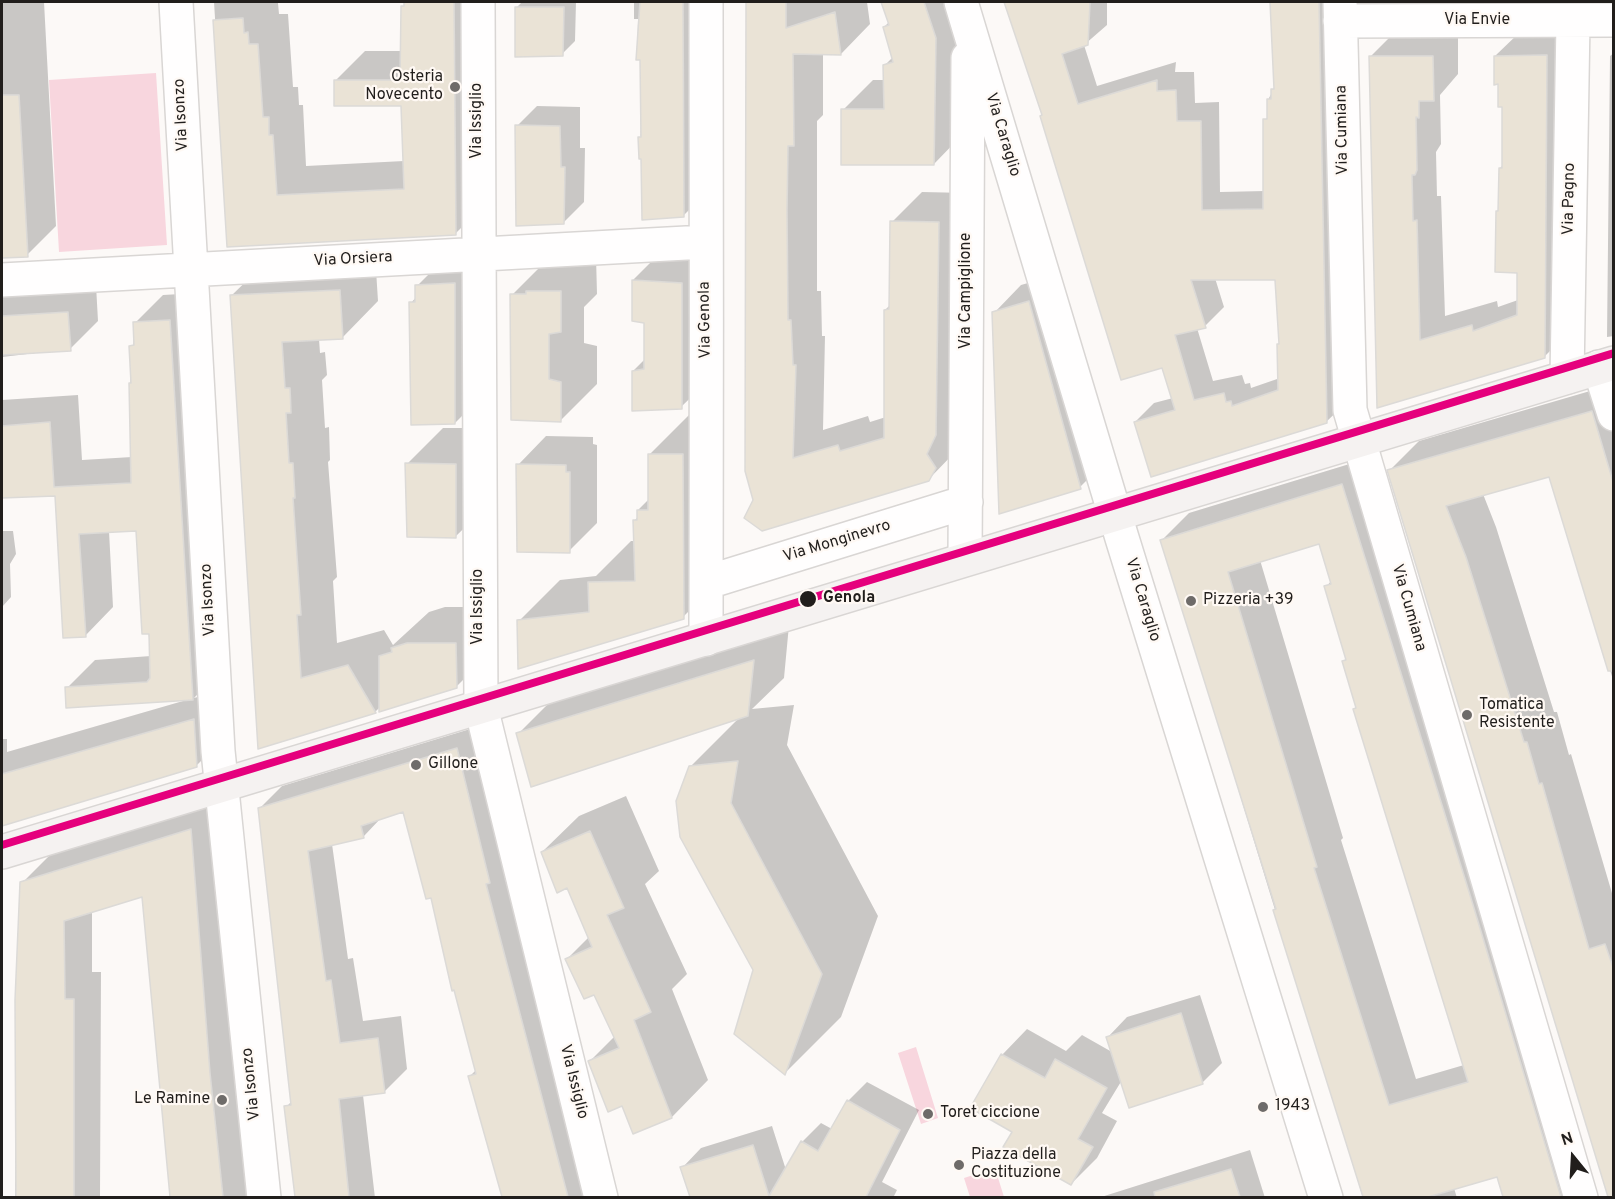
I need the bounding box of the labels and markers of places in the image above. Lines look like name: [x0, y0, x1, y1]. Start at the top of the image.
place label: Osteria Novecento: [365, 68, 443, 106]
marker: Osteria Novecento: [448, 80, 462, 94]
marker: Genola: [798, 589, 818, 609]
place label: Genola: [823, 589, 875, 609]
place label: Pizzeria +39: [1203, 591, 1293, 611]
marker: Pizzeria +39: [1184, 594, 1198, 608]
place label: Tomatica Resistente: [1479, 696, 1555, 734]
marker: Tomatica Resistente: [1460, 708, 1474, 722]
place label: Gillone: [428, 755, 478, 775]
marker: Gillone: [409, 758, 423, 772]
place label: Le Ramine: [134, 1090, 210, 1110]
marker: Le Ramine: [215, 1093, 229, 1107]
place label: 1943: [1275, 1097, 1310, 1117]
marker: 1943: [1256, 1100, 1270, 1114]
place label: Toret ciccione: [940, 1104, 1040, 1124]
marker: Toret ciccione: [921, 1107, 935, 1121]
place label: Piazza della Costituzione: [971, 1146, 1061, 1184]
marker: Piazza della Costituzione: [952, 1158, 966, 1172]

